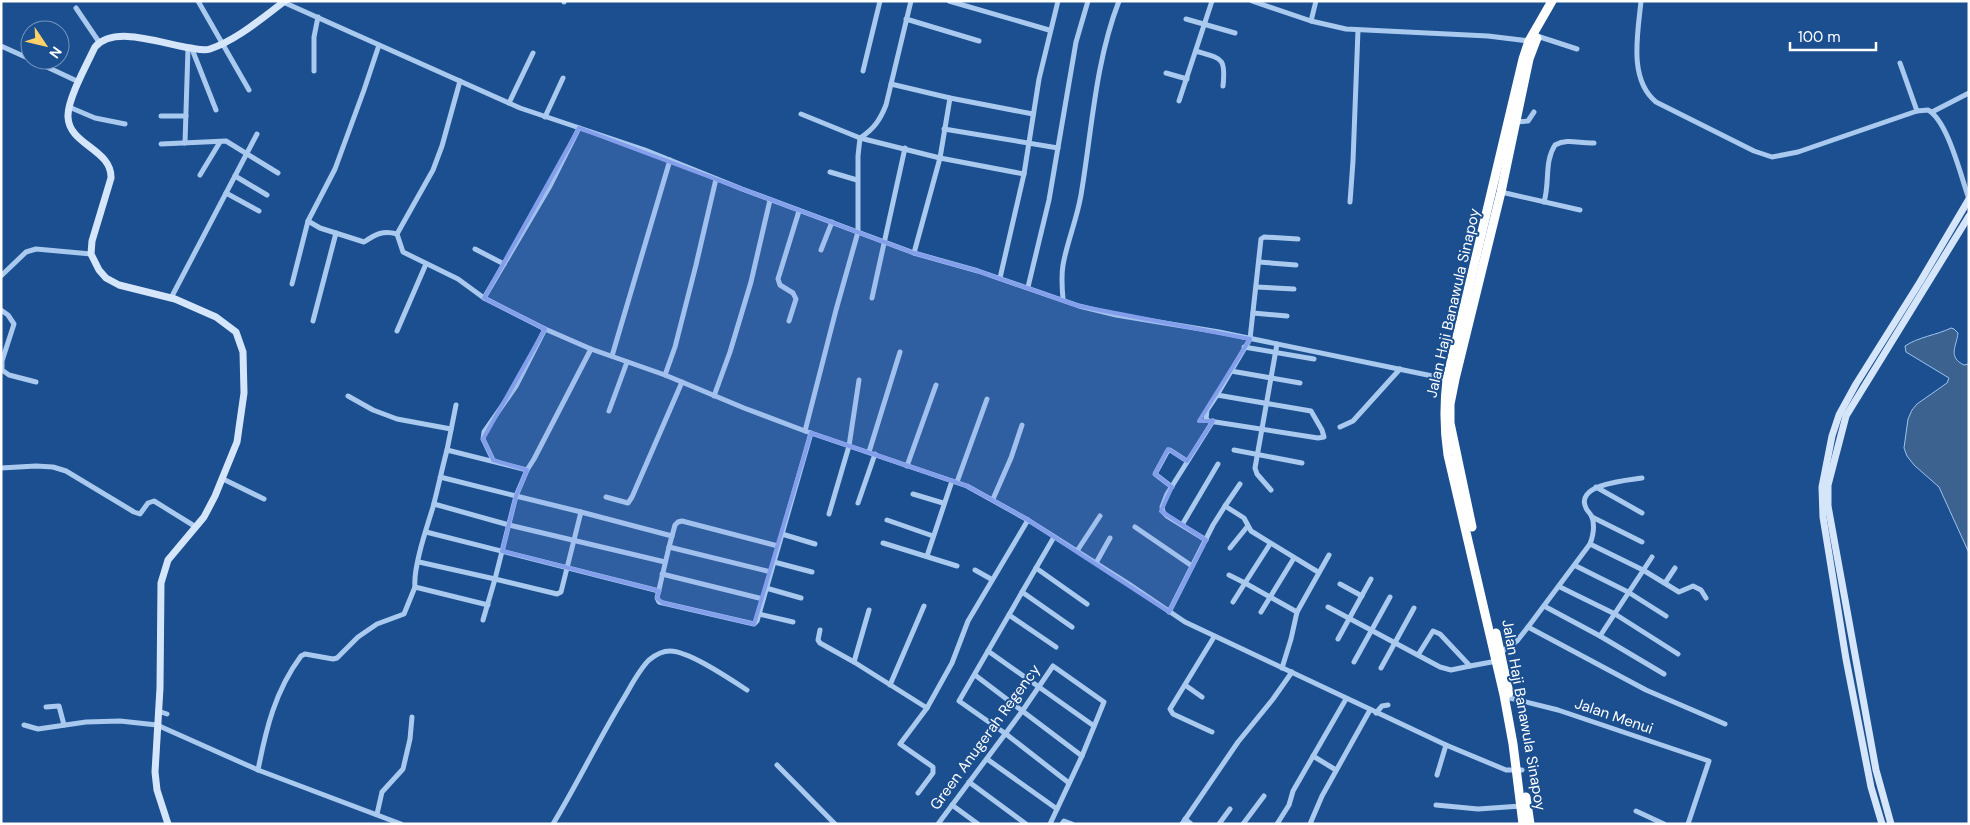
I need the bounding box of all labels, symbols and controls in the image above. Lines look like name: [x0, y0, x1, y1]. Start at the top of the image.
north arrow: [20, 20, 70, 70]
scale bar: [1790, 20, 1876, 52]
text: 100 m: [1798, 27, 1841, 47]
text: N: [45, 43, 66, 62]
street label: Jalan Haji Banawula Sinapoy: [1421, 206, 1485, 400]
street label: Jalan Haji Banawula Sinapoy: [1497, 618, 1551, 813]
street label: Green Anugerah Regency: [925, 660, 1045, 814]
street label: Jalan Menui: [1572, 693, 1656, 739]

